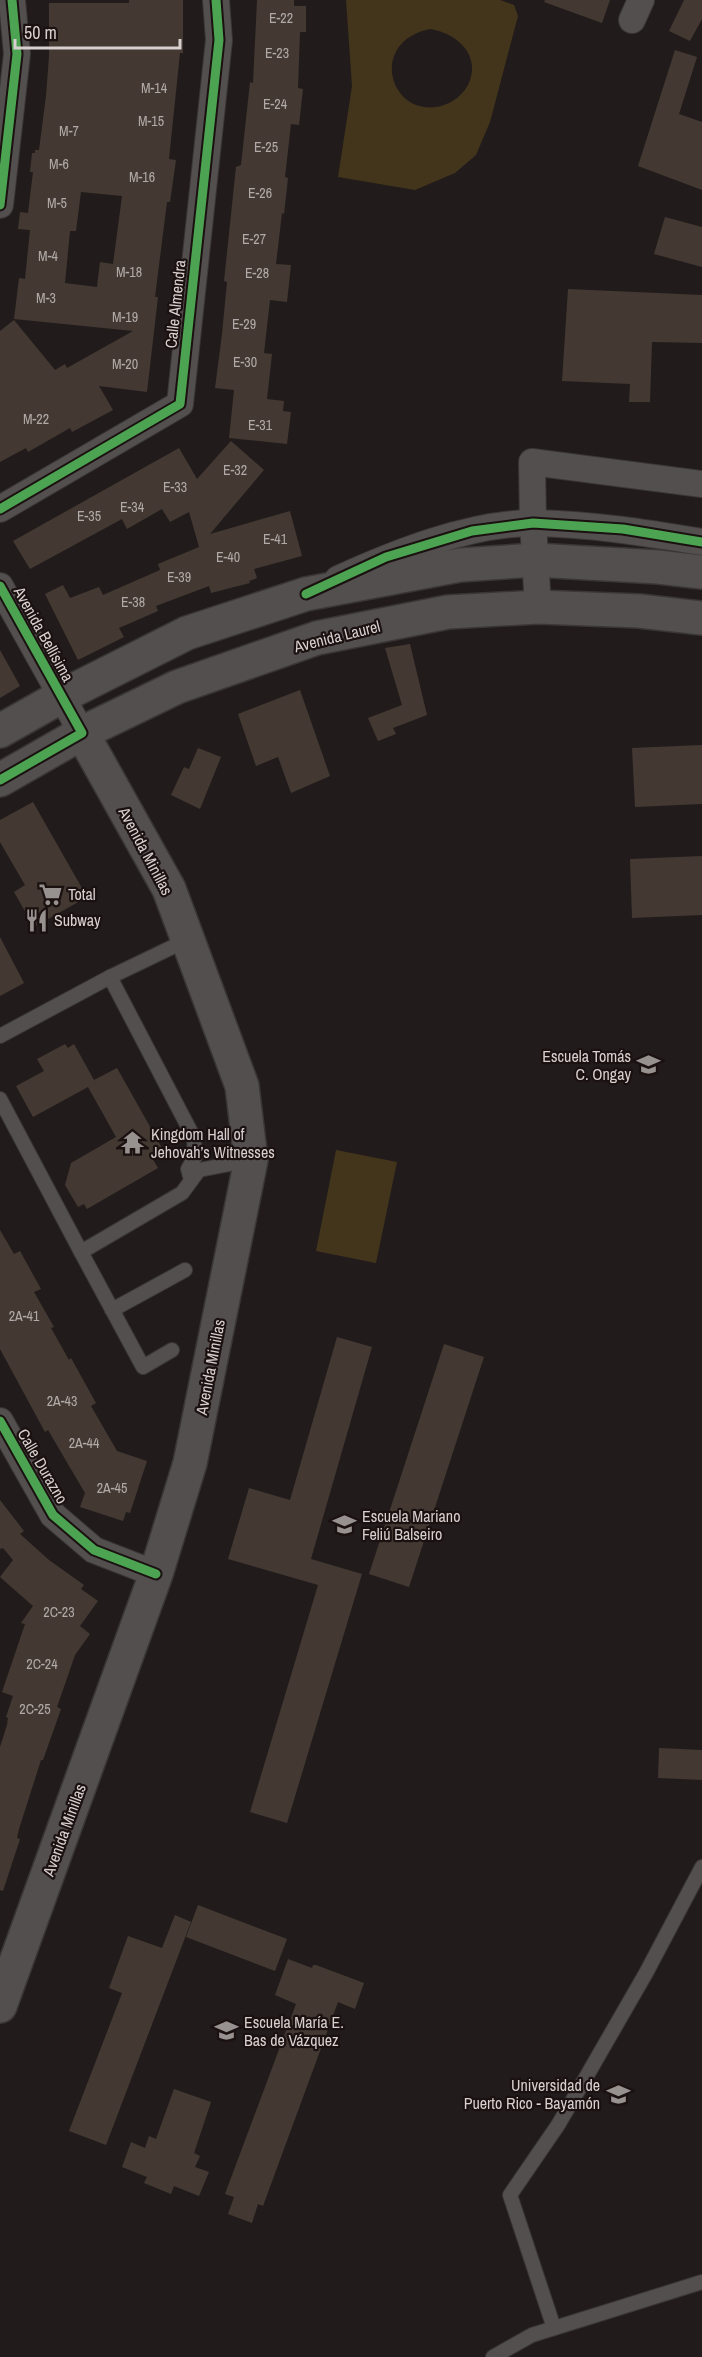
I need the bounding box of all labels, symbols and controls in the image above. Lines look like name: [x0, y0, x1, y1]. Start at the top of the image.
house number: E-22: [269, 9, 293, 27]
scale bar: [15, 12, 180, 50]
text: 50 m: [24, 20, 57, 45]
house number: E-23: [265, 44, 289, 62]
house number: M-14: [141, 79, 168, 97]
house number: E-24: [263, 95, 288, 113]
house number: M-15: [138, 112, 164, 130]
house number: M-7: [59, 122, 79, 140]
house number: E-25: [254, 138, 278, 156]
house number: M-6: [49, 155, 69, 173]
house number: M-16: [129, 168, 155, 186]
house number: E-26: [248, 184, 272, 202]
house number: M-5: [47, 194, 67, 212]
house number: E-27: [242, 230, 266, 248]
house number: M-4: [38, 247, 58, 265]
street label: Calle Almendra: [159, 258, 191, 349]
house number: M-18: [116, 263, 142, 281]
house number: E-28: [245, 264, 269, 282]
house number: M-3: [36, 289, 56, 307]
house number: M-19: [112, 308, 138, 326]
house number: E-29: [232, 315, 256, 333]
house number: E-30: [233, 353, 257, 371]
house number: M-20: [112, 355, 138, 373]
house number: M-22: [23, 410, 49, 428]
house number: E-31: [248, 416, 273, 434]
house number: E-32: [223, 461, 247, 479]
house number: E-33: [163, 478, 187, 496]
house number: E-34: [120, 498, 145, 516]
house number: E-35: [77, 507, 101, 525]
house number: E-41: [263, 530, 288, 548]
house number: E-40: [216, 548, 240, 566]
house number: E-39: [167, 568, 191, 586]
street label: Avenida Bellísima: [8, 582, 80, 686]
house number: E-38: [121, 593, 145, 611]
street label: Avenida Laurel: [291, 615, 382, 658]
street label: Avenida Minillas: [113, 802, 178, 899]
supermarket icon: Total: [37, 881, 63, 907]
place label: Total: [68, 883, 96, 905]
restaurant icon: Subway: [23, 907, 49, 933]
place label: Subway: [54, 909, 101, 931]
place label: Escuela Tomás C. Ongay: [542, 1045, 631, 1085]
school or university icon: Escuela Tomás C. Ongay: [636, 1052, 662, 1078]
place label: Kingdom Hall of Jehovah’s Witnesses: [151, 1123, 275, 1163]
temple icon: Kingdom Hall of Jehovah’s Witnesses: [120, 1130, 146, 1156]
house number: 2A-41: [9, 1307, 40, 1325]
street label: Avenida Minillas: [190, 1317, 230, 1418]
house number: 2A-43: [47, 1392, 77, 1410]
street label: Calle Durazno: [13, 1425, 73, 1507]
house number: 2A-44: [69, 1434, 100, 1452]
house number: 2A-45: [97, 1479, 127, 1497]
place label: Escuela Mariano Feliú Balseiro: [362, 1505, 460, 1545]
school or university icon: Escuela Mariano Feliú Balseiro: [331, 1512, 357, 1538]
house number: 2C-23: [43, 1603, 75, 1621]
house number: 2C-24: [26, 1655, 58, 1673]
house number: 2C-25: [19, 1700, 51, 1718]
street label: Avenida Minillas: [37, 1781, 91, 1880]
place label: Escuela María E. Bas de Vázquez: [244, 2011, 344, 2051]
school or university icon: Escuela María E. Bas de Vázquez: [213, 2018, 239, 2044]
place label: Universidad de Puerto Rico - Bayamón: [464, 2074, 600, 2114]
school or university icon: Universidad de Puerto Rico - Bayamón: [605, 2081, 631, 2107]

